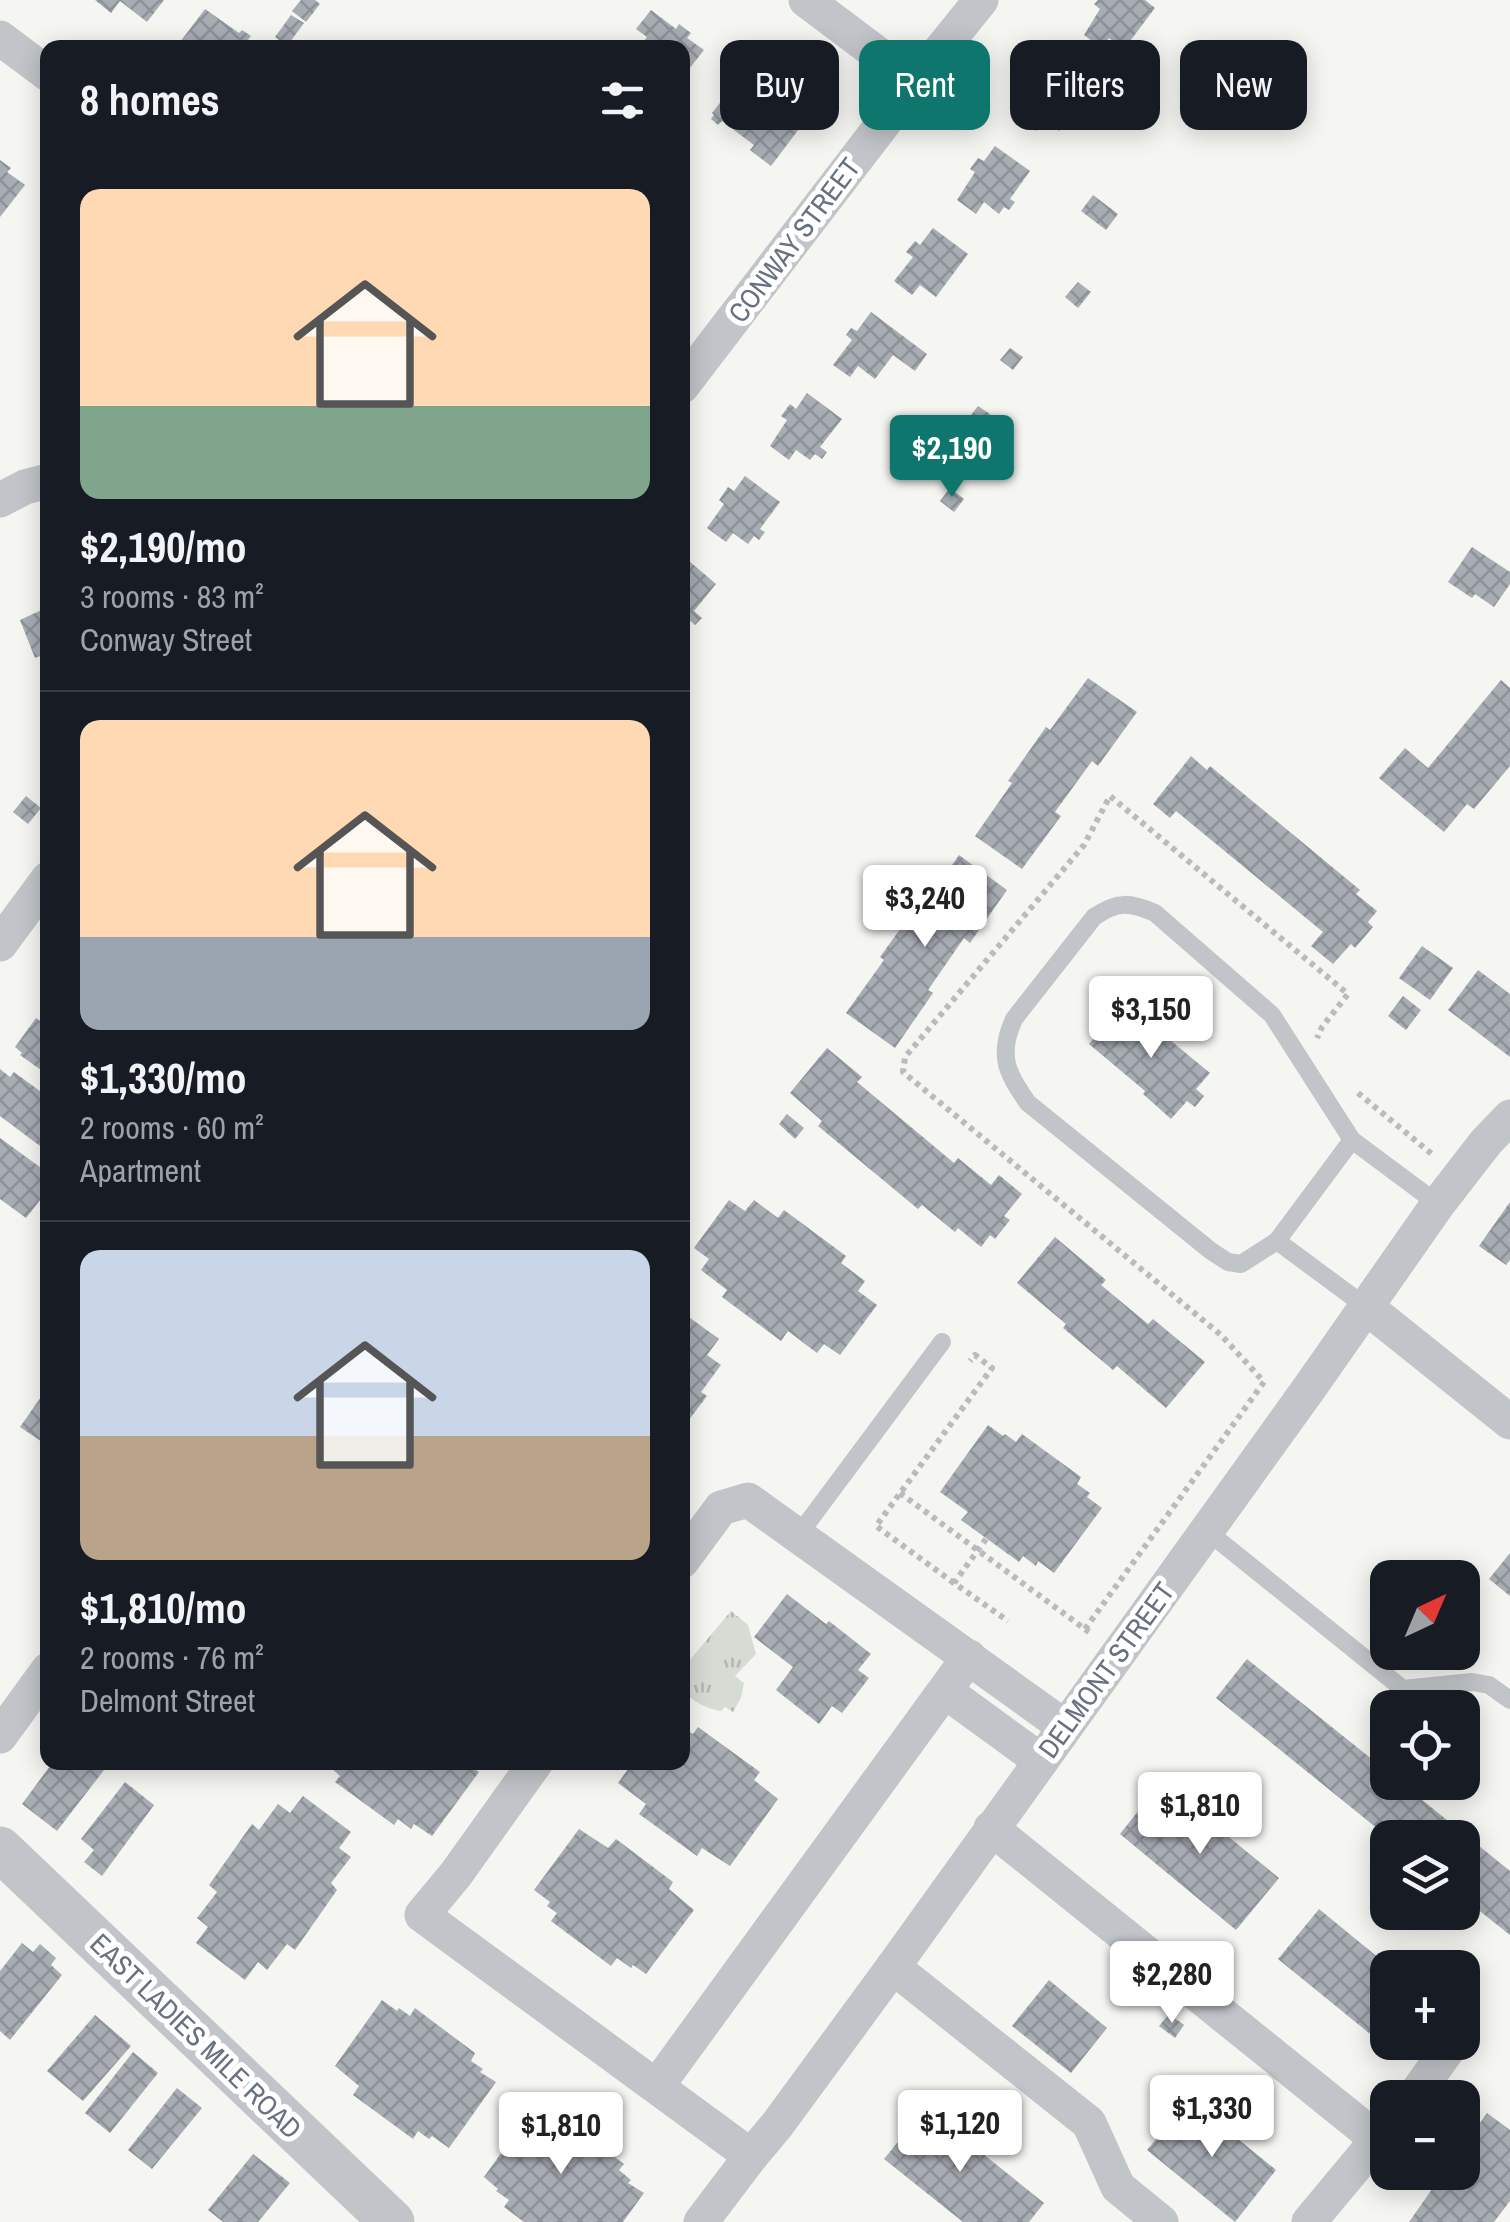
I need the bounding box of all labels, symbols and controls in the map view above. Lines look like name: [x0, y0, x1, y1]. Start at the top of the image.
chip: Buy: [720, 40, 839, 130]
chip: Rent: [859, 40, 990, 130]
chip: Filters: [1010, 40, 1160, 130]
chip: New: [1180, 40, 1307, 130]
text: 8 homes: [80, 72, 220, 128]
icon: filters: [595, 73, 650, 128]
street label: CONWAY STREET: [719, 150, 869, 330]
icon: home: [275, 254, 455, 434]
pin: $2,190: [871, 415, 1033, 500]
text: $2,190: [912, 426, 992, 469]
text: $2,190/mo: [80, 519, 247, 575]
text: 3 rooms · 83 m²: [80, 575, 264, 618]
text: Conway Street: [80, 618, 252, 661]
icon: home: [275, 785, 455, 965]
pin: $3,240: [844, 865, 1006, 950]
text: $3,240: [885, 876, 965, 919]
pin: $3,150: [1070, 976, 1232, 1061]
text: $3,150: [1111, 987, 1191, 1030]
text: $1,330/mo: [80, 1050, 247, 1106]
text: 2 rooms · 60 m²: [80, 1106, 264, 1149]
text: Apartment: [80, 1149, 201, 1192]
icon: home: [275, 1315, 455, 1495]
north arrow: [1370, 1560, 1480, 1670]
map controls: [1370, 1560, 1480, 2190]
street label: DELMONT STREET: [1029, 1574, 1183, 1766]
text: $1,810/mo: [80, 1580, 247, 1636]
text: 2 rooms · 76 m²: [80, 1636, 264, 1679]
text: Delmont Street: [80, 1679, 255, 1722]
button: locate: [1370, 1690, 1480, 1800]
pin: $1,810: [1119, 1772, 1281, 1857]
text: $1,810: [1160, 1783, 1240, 1826]
button: layers: [1370, 1820, 1480, 1930]
street label: EAST LADIES MILE ROAD: [82, 1925, 310, 2147]
pin: $2,280: [1091, 1941, 1253, 2026]
button: +: [1370, 1950, 1480, 2060]
text: $2,280: [1132, 1952, 1212, 1995]
pin: $1,330: [1131, 2075, 1293, 2160]
button: −: [1370, 2080, 1480, 2190]
text: $1,330: [1172, 2086, 1252, 2129]
pin: $1,120: [879, 2090, 1041, 2175]
pin: $1,810: [480, 2092, 642, 2177]
text: $1,120: [920, 2101, 1000, 2144]
text: $1,810: [521, 2103, 601, 2146]

